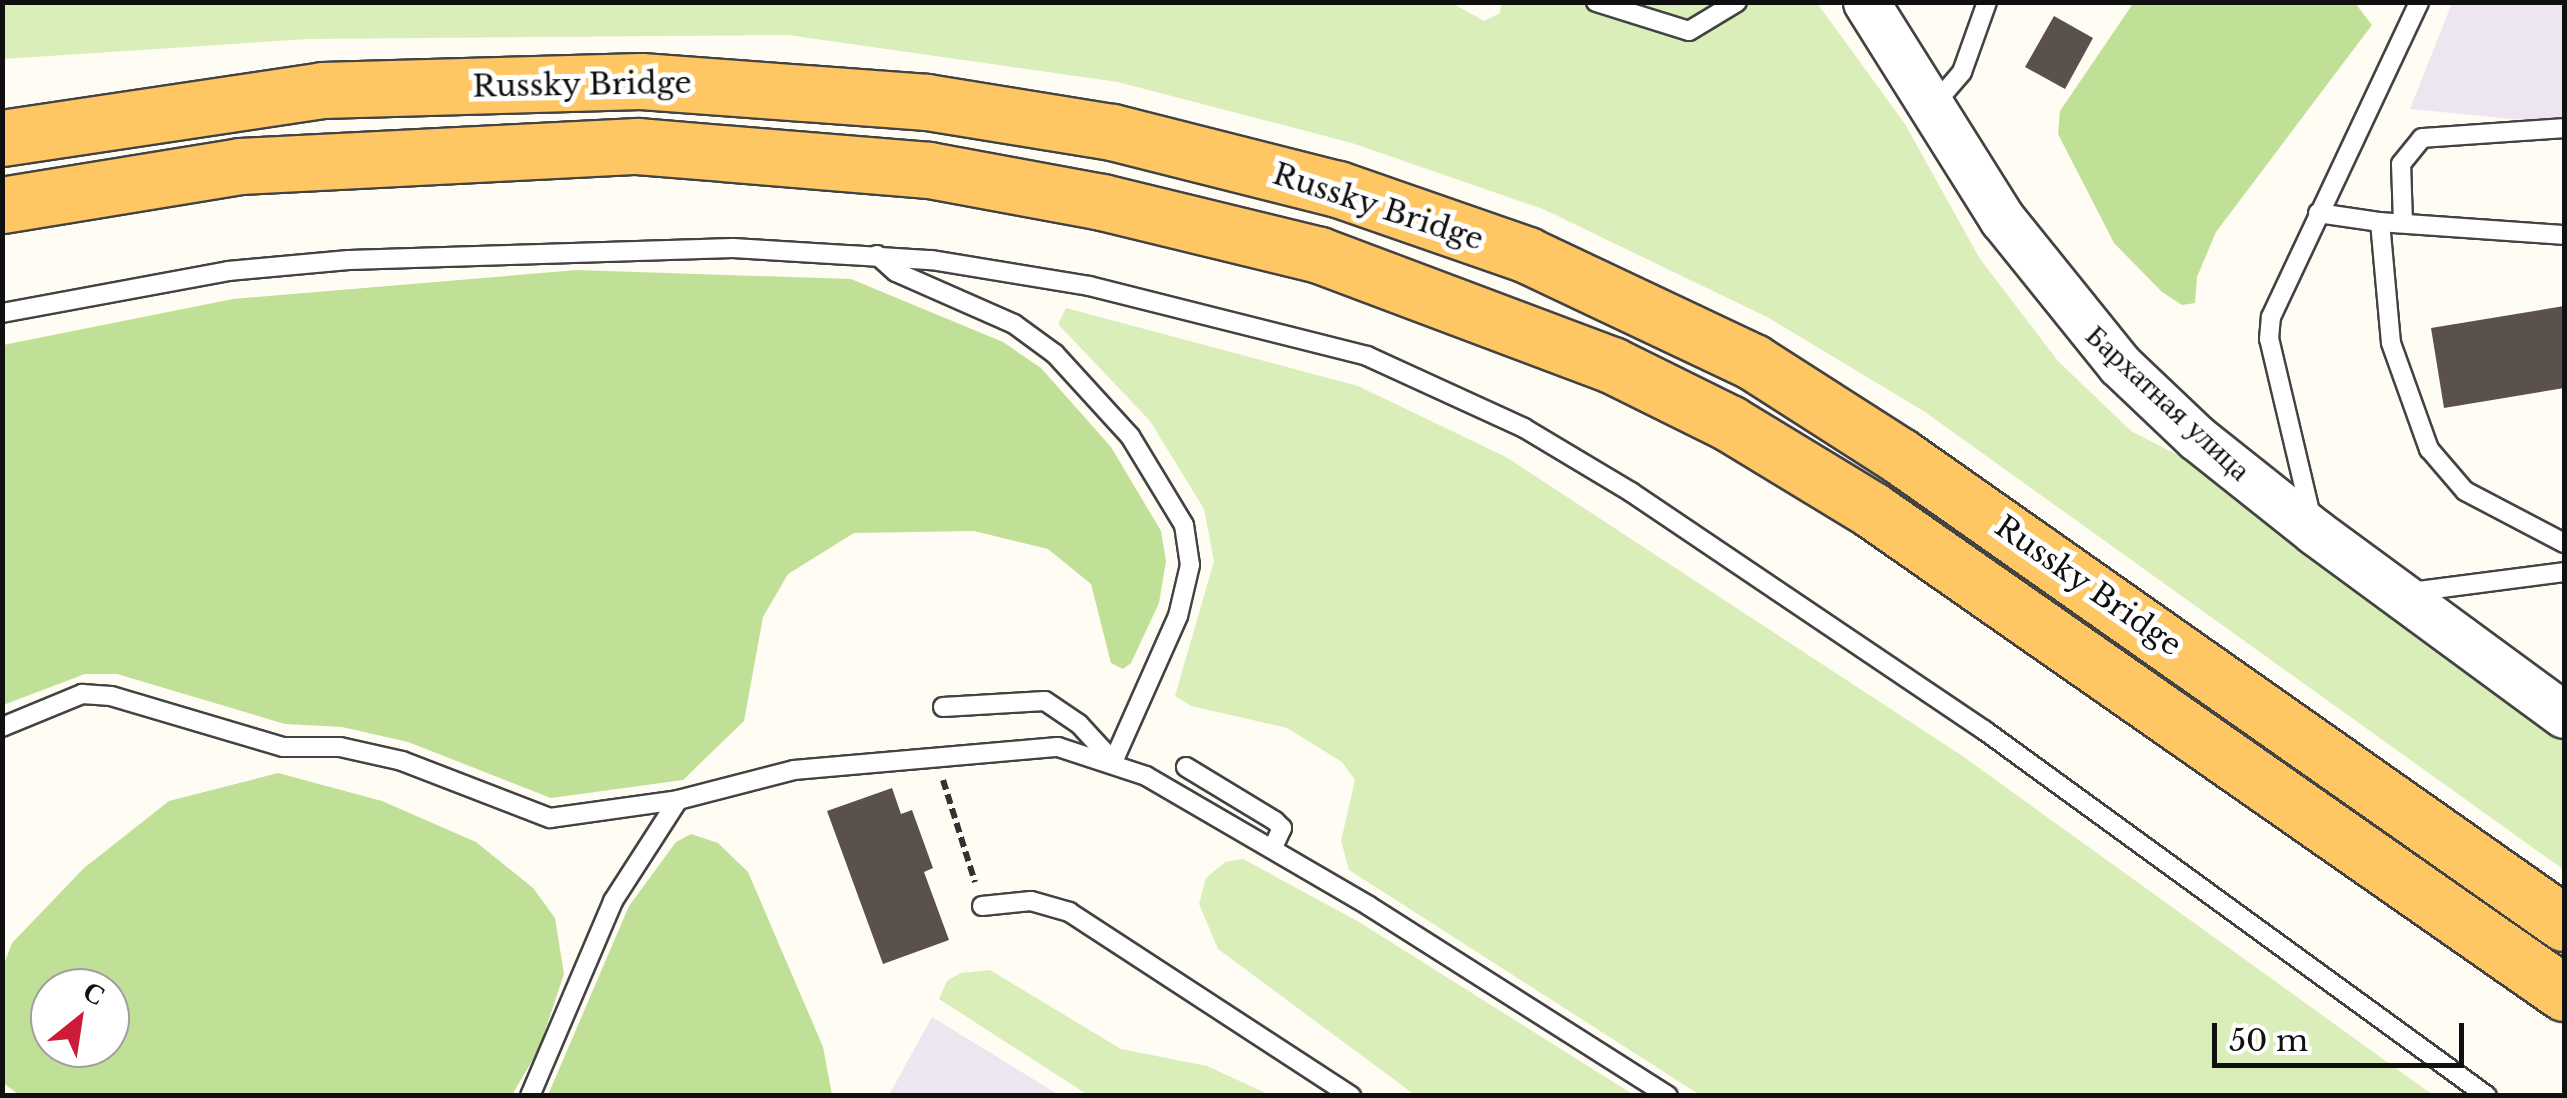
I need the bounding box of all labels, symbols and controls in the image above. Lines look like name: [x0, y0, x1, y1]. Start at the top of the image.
street label: Russky Bridge: [472, 65, 692, 105]
street label: Russky Bridge: [1268, 156, 1488, 258]
street label: Бархатная улица: [2078, 318, 2258, 488]
street label: Russky Bridge: [1988, 508, 2188, 664]
north arrow: [30, 968, 130, 1068]
text: С: [77, 973, 112, 1014]
scale bar: [2217, 1003, 2470, 1065]
text: 50 m: [2229, 1022, 2308, 1059]

